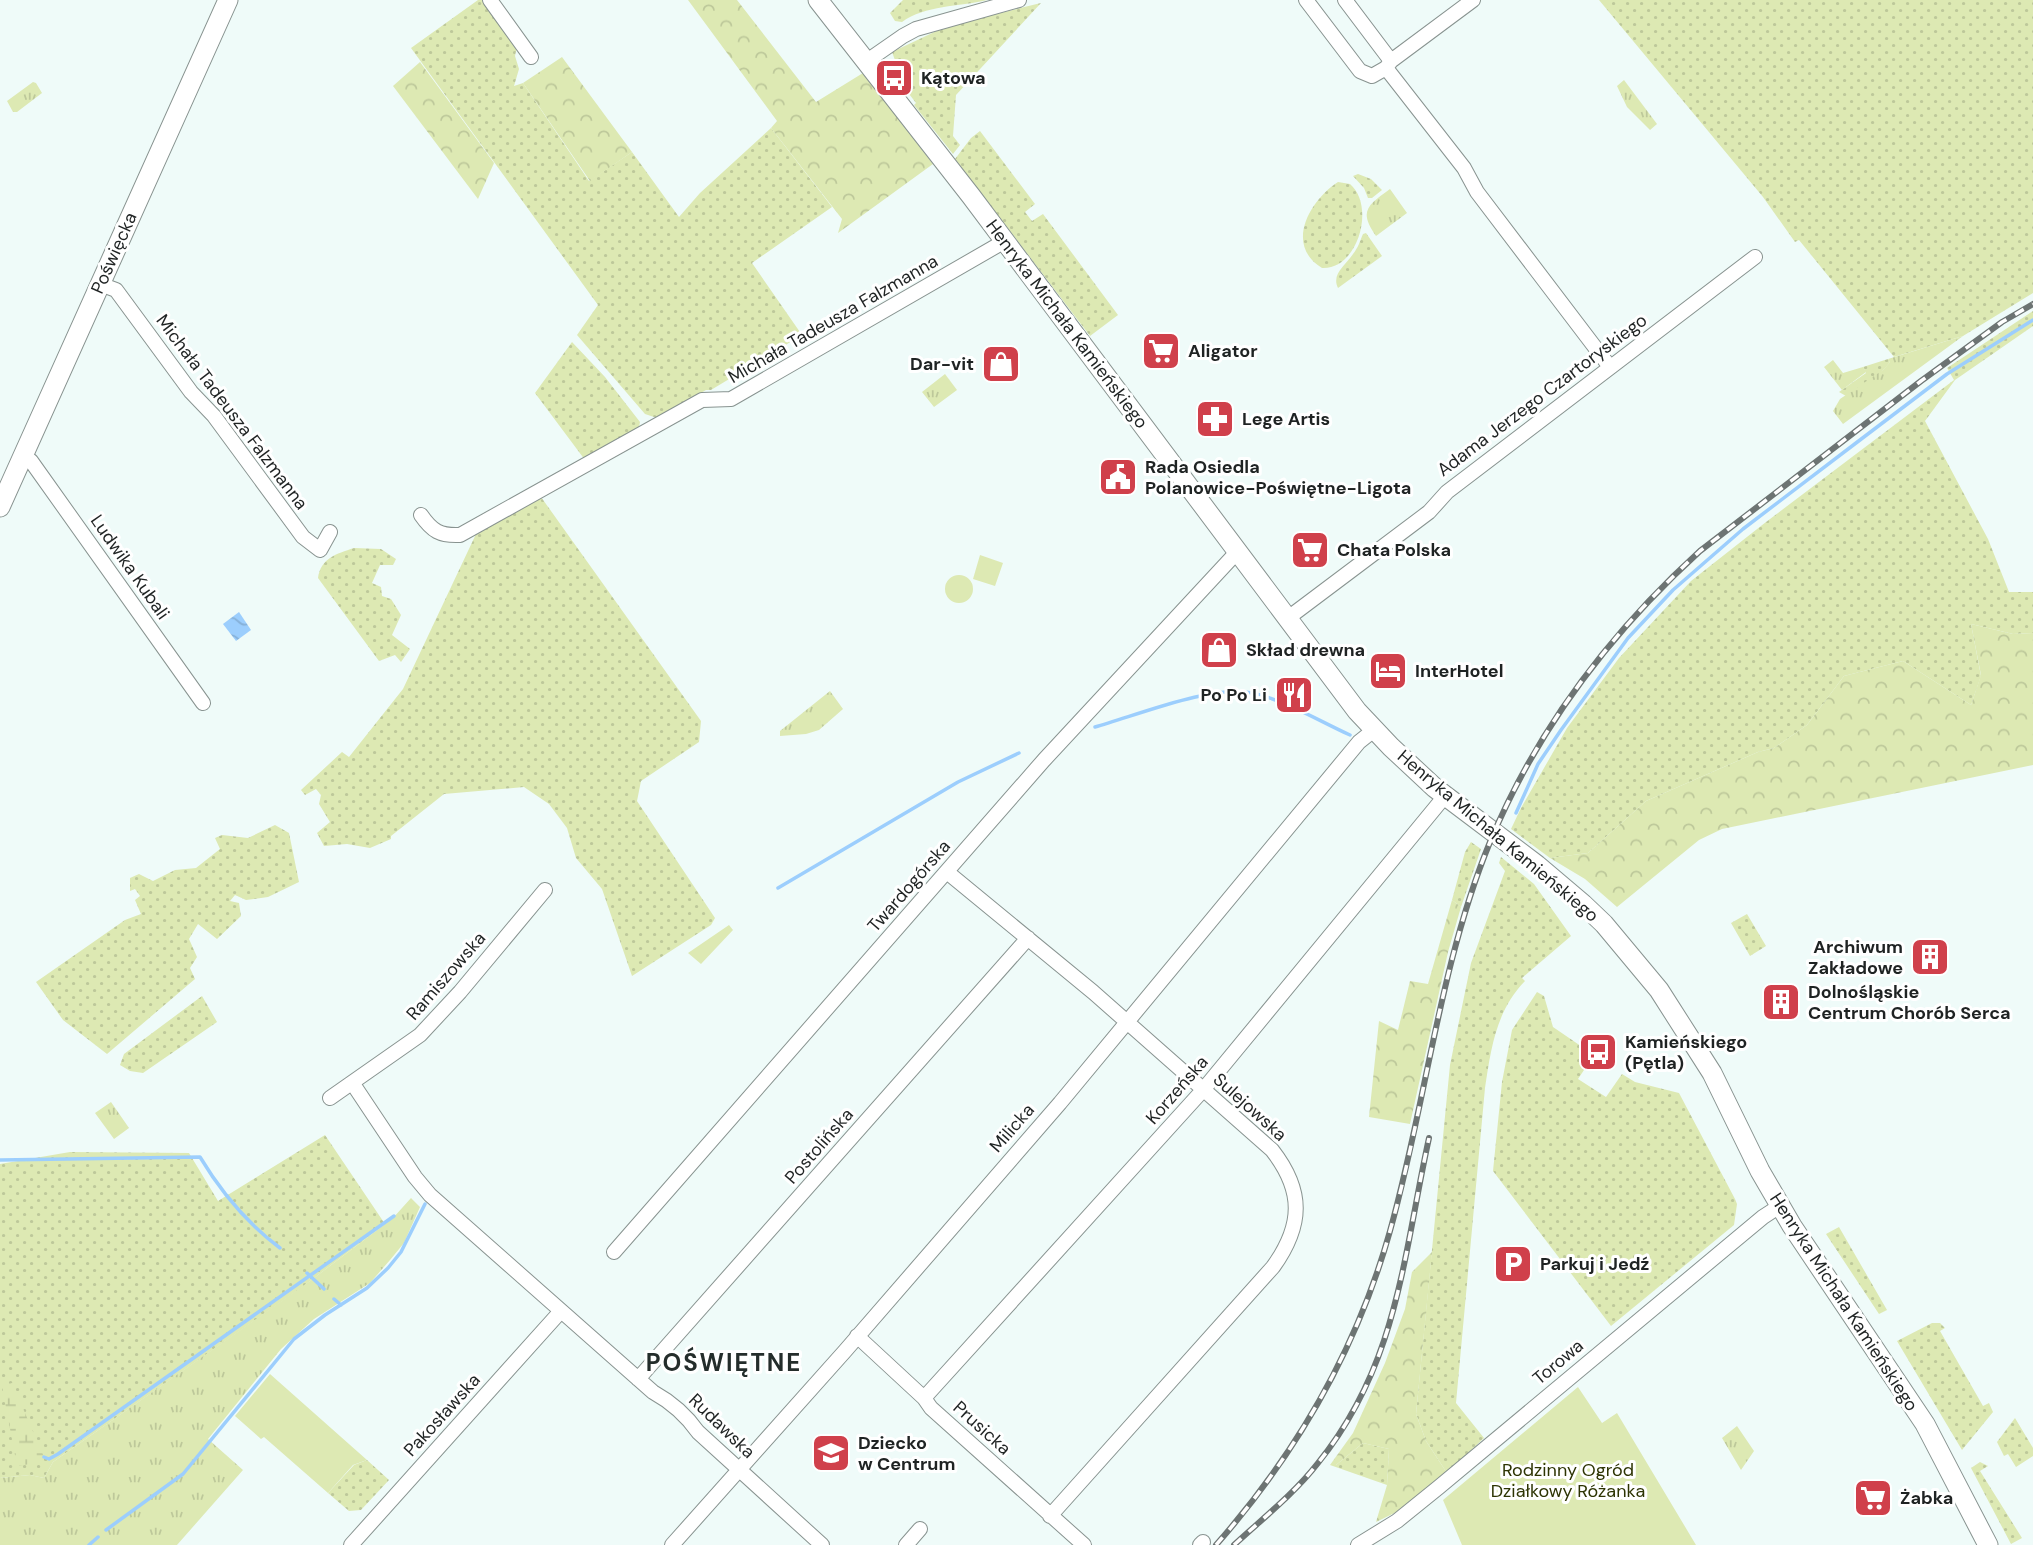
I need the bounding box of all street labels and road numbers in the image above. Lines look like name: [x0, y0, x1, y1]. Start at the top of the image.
street label: Poświęcka: [85, 209, 143, 297]
street label: Henryka Michała Kamieńskiego: [980, 215, 1154, 433]
street label: Michała Tadeusza Falzmanna: [724, 249, 942, 389]
street label: Adama Jerzego Czartoryskiego: [1432, 308, 1652, 482]
street label: Michała Tadeusza Falzmanna: [151, 310, 313, 514]
street label: Ludwika Kubali: [85, 510, 175, 624]
street label: Henryka Michała Kamieńskiego: [1392, 745, 1604, 927]
street label: Twardogórska: [862, 835, 956, 937]
street label: Ramiszowska: [401, 927, 491, 1025]
street label: Korzeńska: [1140, 1050, 1214, 1130]
street label: Sulejowska: [1208, 1068, 1292, 1146]
street label: Milicka: [984, 1099, 1040, 1157]
street label: Postolińska: [779, 1103, 859, 1189]
street label: Henryka Michała Kamieńskiego: [1764, 1188, 1924, 1416]
street label: Torowa: [1528, 1334, 1588, 1390]
street label: Pakosławska: [398, 1368, 486, 1462]
street label: Rudawska: [684, 1388, 760, 1464]
street label: Prusicka: [948, 1396, 1016, 1460]

